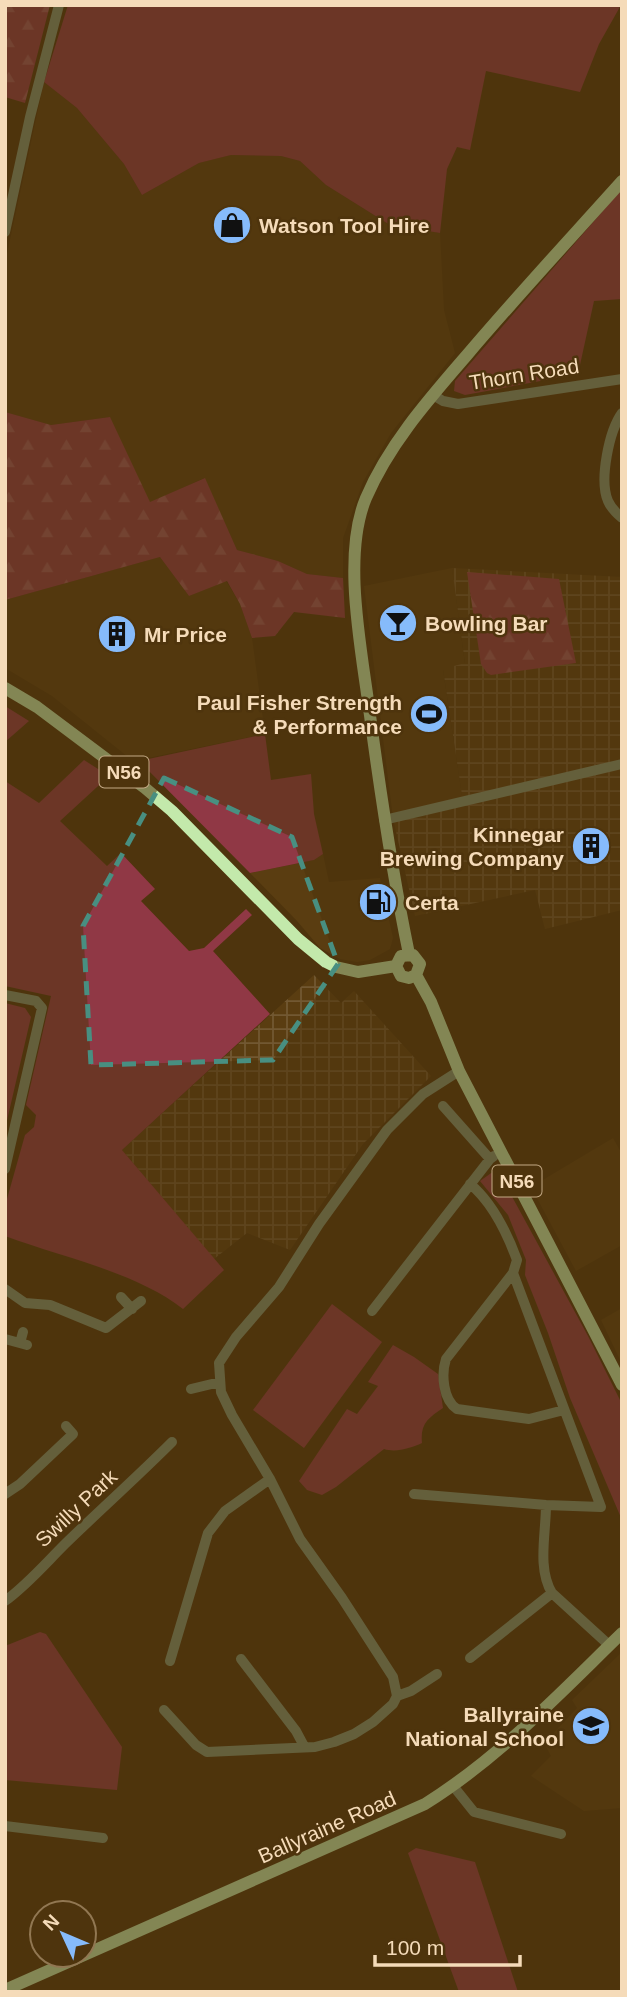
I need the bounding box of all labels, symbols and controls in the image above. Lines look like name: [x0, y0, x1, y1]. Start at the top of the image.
shop icon: Watson Tool Hire: [211, 204, 253, 246]
place label: Watson Tool Hire: [259, 214, 429, 237]
street label: Thorn Road: [467, 354, 581, 394]
bar icon: Bowling Bar: [377, 602, 419, 644]
place label: Bowling Bar: [425, 612, 548, 635]
building icon: Mr Price: [96, 613, 138, 655]
place label: Mr Price: [144, 623, 227, 646]
place label: Paul Fisher Strength & Performance: [197, 691, 402, 738]
sports icon: Paul Fisher Strength & Performance: [408, 693, 450, 735]
road number: N56: [100, 757, 148, 788]
place label: Kinnegar Brewing Company: [380, 823, 564, 870]
building icon: Kinnegar Brewing Company: [570, 825, 612, 867]
fuel station icon: Certa: [357, 881, 399, 923]
place label: Certa: [405, 891, 459, 914]
road number: N56: [492, 1166, 542, 1196]
street label: Swilly Park: [31, 1464, 122, 1551]
place label: Ballyraine National School: [405, 1703, 564, 1750]
school or university icon: Ballyraine National School: [570, 1705, 612, 1747]
street label: Ballyraine Road: [255, 1786, 399, 1868]
north arrow: [28, 1899, 98, 1969]
text: N: [39, 1910, 63, 1935]
scale bar: [375, 1924, 520, 1968]
text: 100 m: [386, 1936, 444, 1959]

